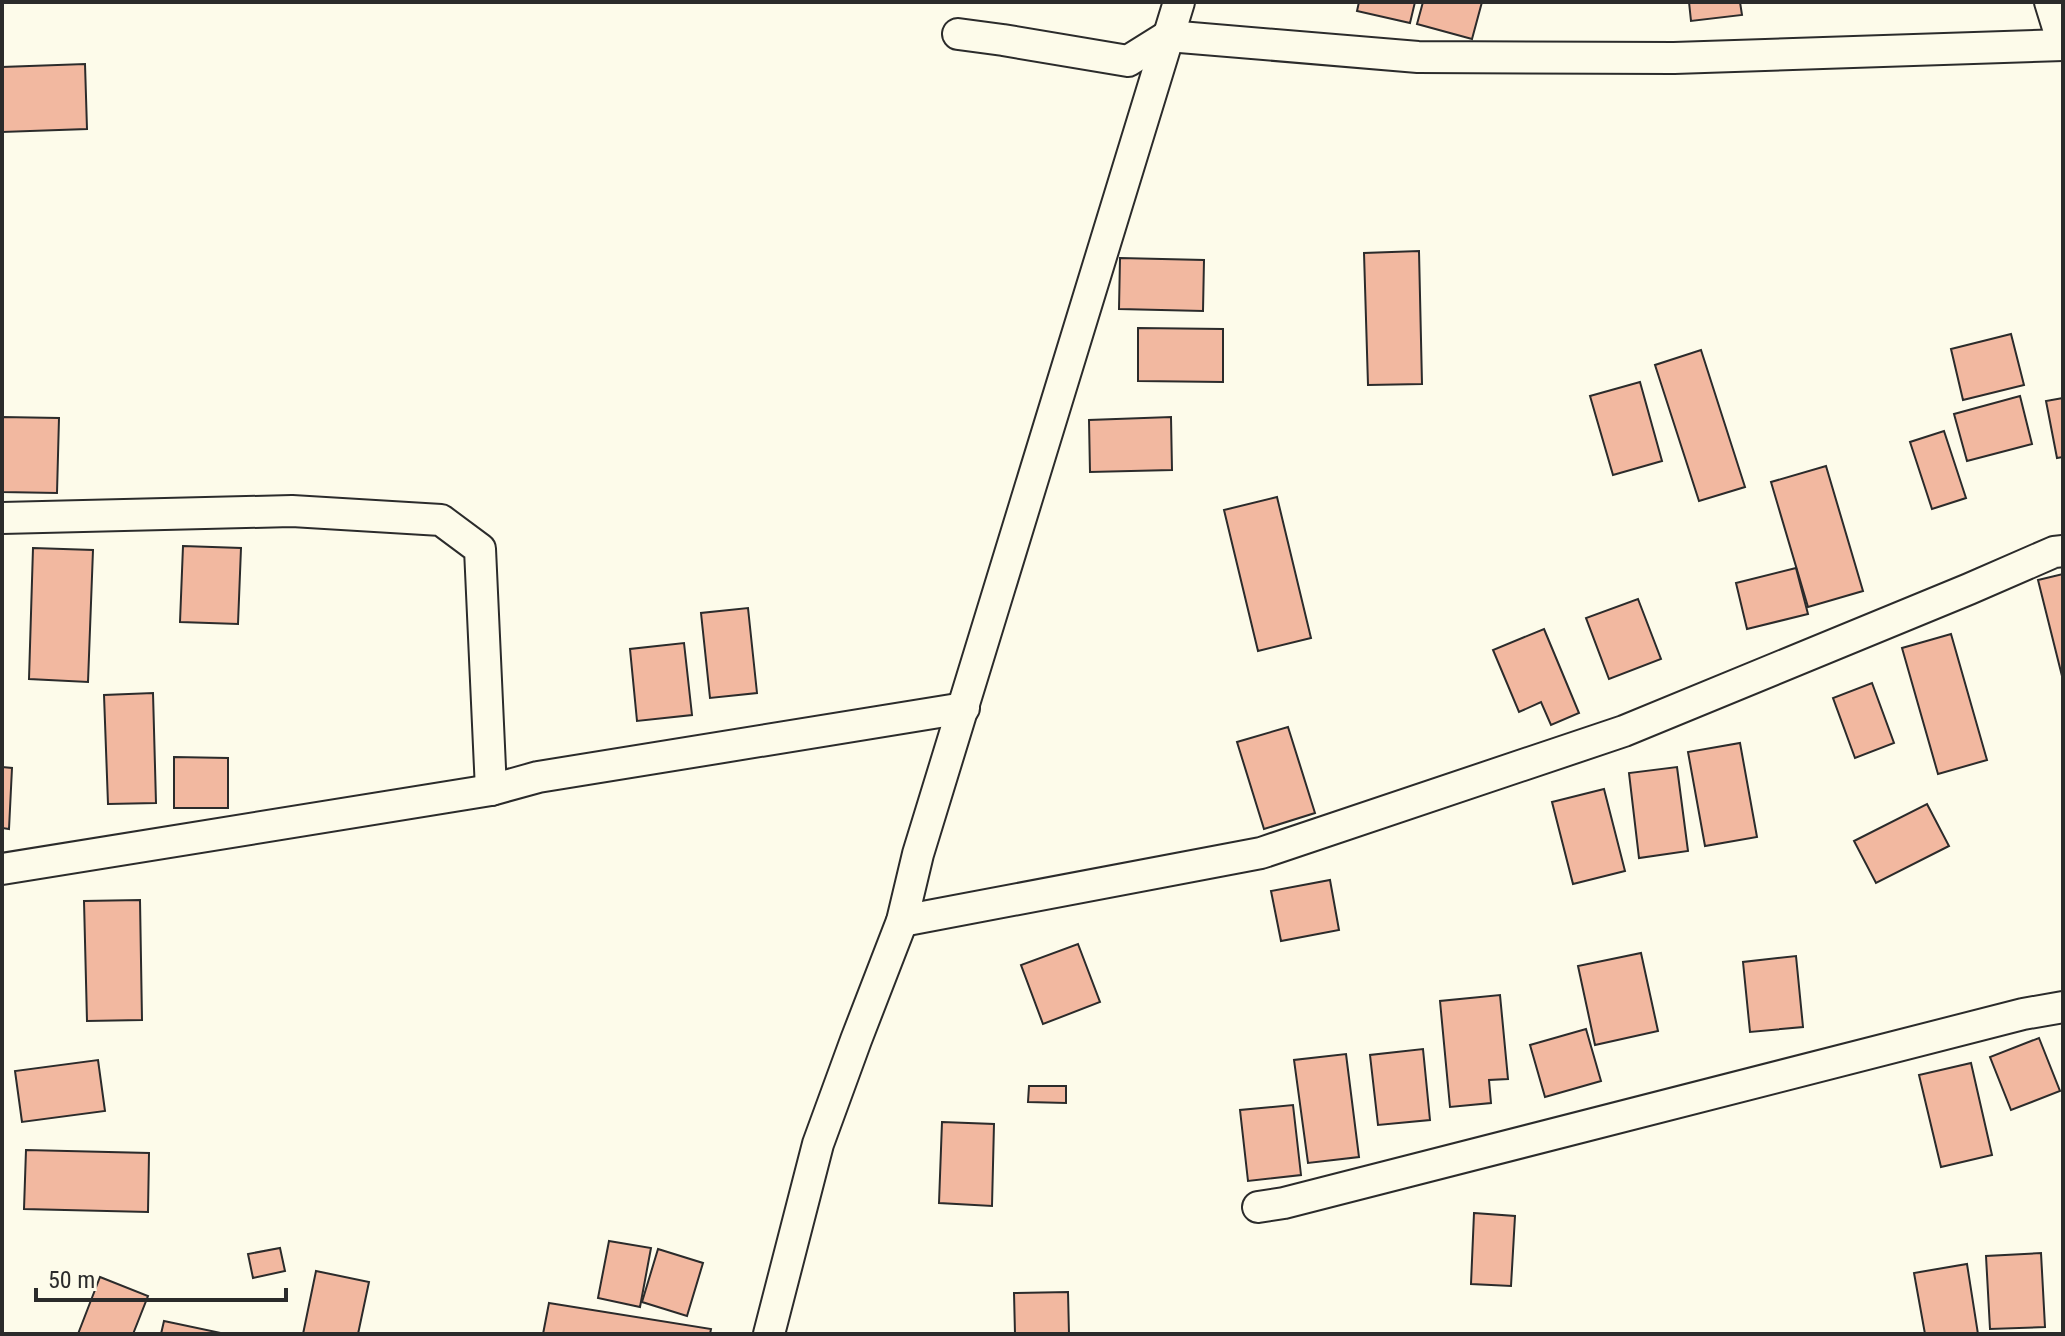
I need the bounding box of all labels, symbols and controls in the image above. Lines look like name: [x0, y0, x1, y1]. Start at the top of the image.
scale bar: [36, 1252, 286, 1302]
text: 50 m: [48, 1266, 95, 1294]

